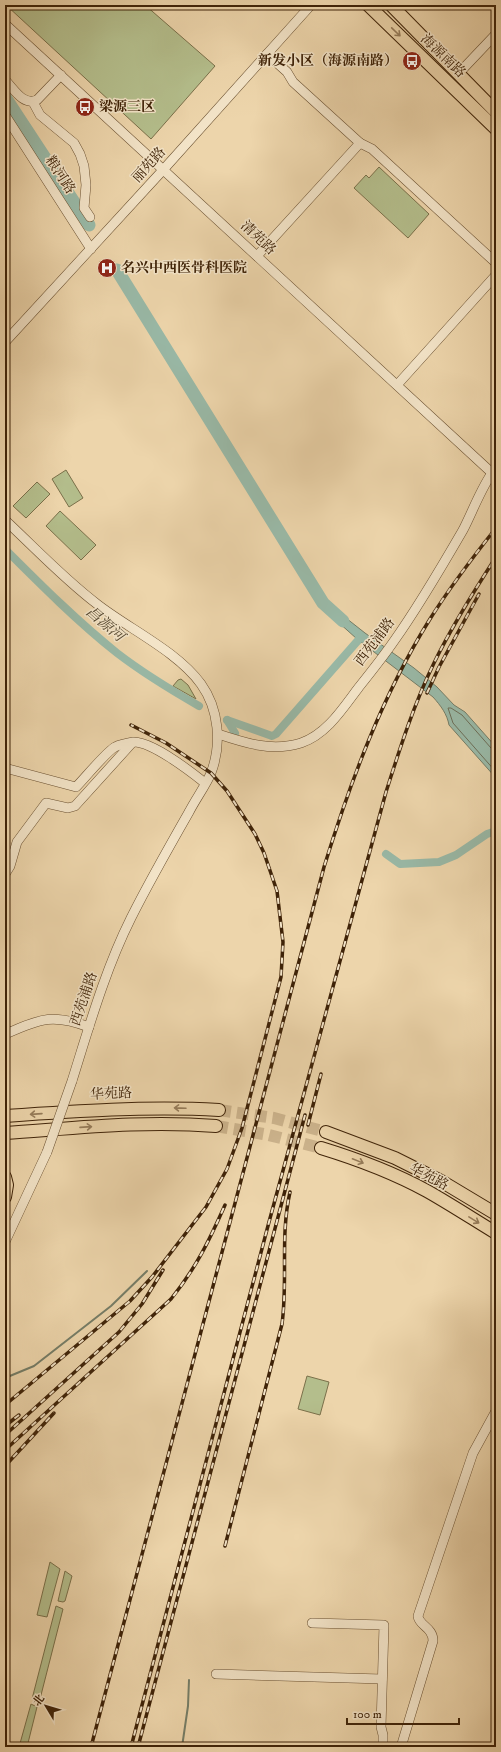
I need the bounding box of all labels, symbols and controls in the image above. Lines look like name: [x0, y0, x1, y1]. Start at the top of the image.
one-way arrow: [391, 27, 401, 37]
street label: 海源南路: [417, 30, 469, 82]
bus stop icon: 新发小区（海源南路）: [401, 50, 423, 72]
place label: 新发小区（海源南路）: [258, 52, 398, 70]
bus stop icon: 梁源三区: [74, 96, 96, 118]
place label: 梁源三区: [99, 98, 155, 116]
street label: 丽苑路: [128, 143, 170, 187]
street label: 粮河路: [41, 152, 79, 198]
street label: 清苑路: [237, 217, 279, 259]
hospital icon: 名兴中西医骨科医院: [96, 257, 118, 279]
place label: 名兴中西医骨科医院: [121, 259, 247, 277]
water label: 昌源河: [82, 602, 130, 648]
street label: 西苑浦路: [351, 614, 399, 670]
street label: 西苑浦路: [66, 970, 102, 1028]
street label: 华苑路: [90, 1084, 132, 1104]
one-way arrow: [174, 1104, 187, 1112]
one-way arrow: [30, 1110, 43, 1117]
one-way arrow: [79, 1123, 92, 1130]
one-way arrow: [352, 1158, 364, 1165]
street label: 华苑路: [406, 1159, 452, 1195]
one-way arrow: [468, 1216, 480, 1224]
north arrow: [26, 1686, 66, 1726]
text: 北: [30, 1692, 48, 1709]
scale bar: [347, 1700, 459, 1726]
text: 100 m: [353, 1707, 382, 1722]

